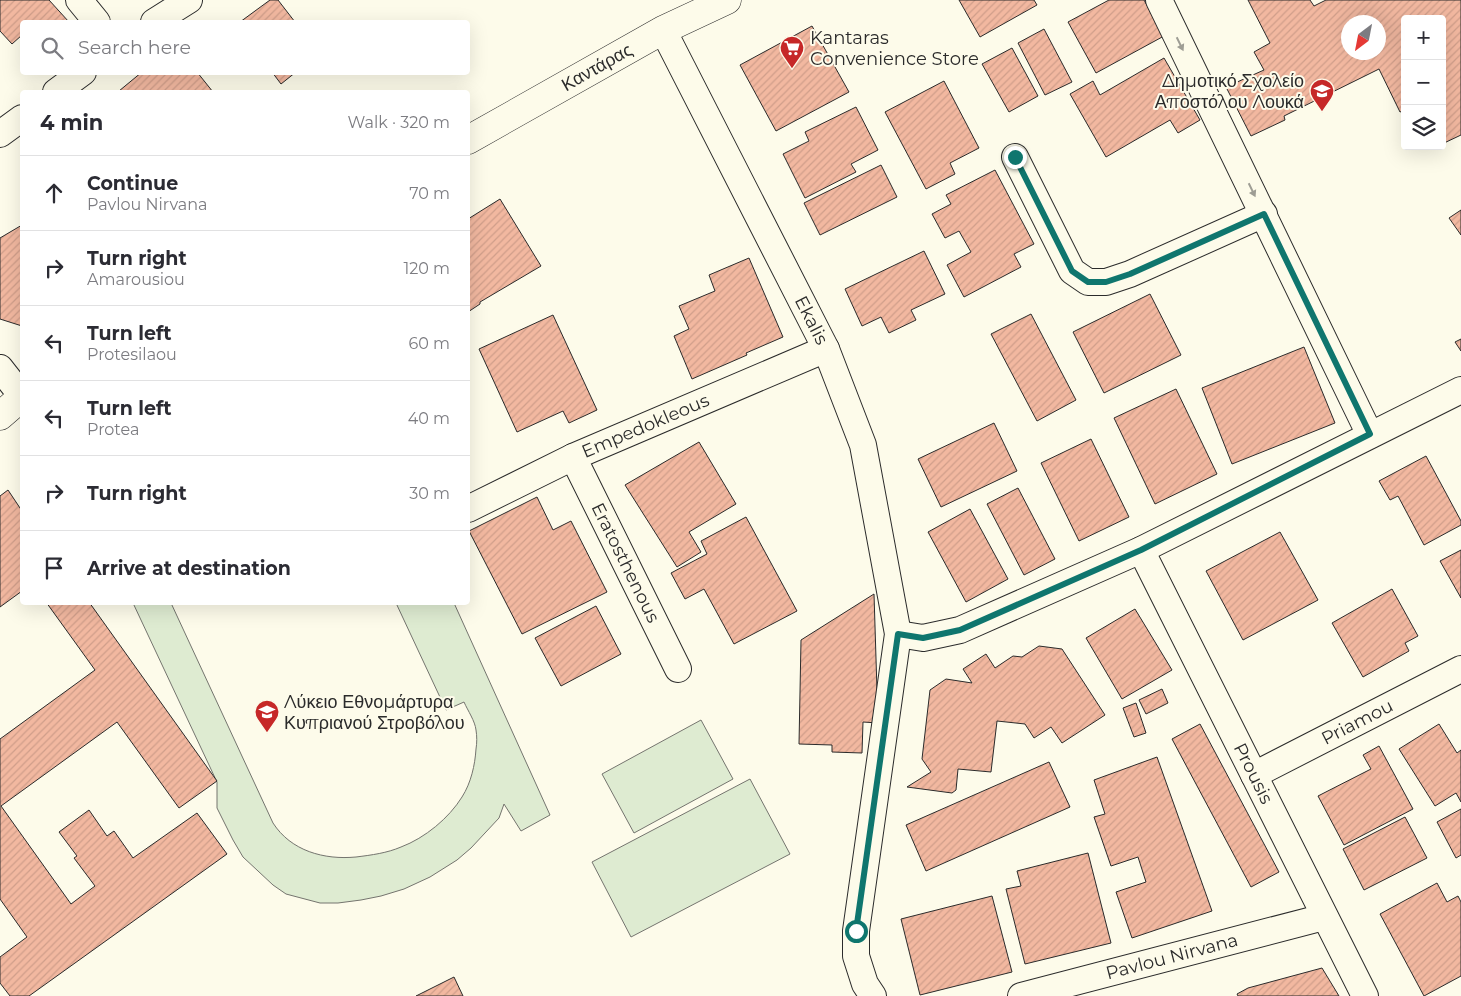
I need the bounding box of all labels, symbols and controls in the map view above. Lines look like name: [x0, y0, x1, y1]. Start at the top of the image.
north arrow: [1341, 15, 1386, 60]
map controls: [1401, 15, 1446, 150]
button: +: [1401, 15, 1446, 60]
search box: [20, 20, 470, 75]
place label: Kantaras Convenience Store: [810, 27, 979, 70]
icon: search: [38, 34, 66, 62]
supermarket icon: Kantaras Convenience Store: [779, 35, 805, 69]
text: Search here: [78, 36, 191, 59]
one-way arrow: [1177, 37, 1185, 51]
street label: Καντάρας: [558, 38, 636, 96]
button: −: [1401, 60, 1446, 105]
place label: Δημοτικό Σχολείο Αποστόλου Λουκά: [1155, 70, 1304, 113]
school or university icon: Δημοτικό Σχολείο Αποστόλου Λουκά: [1309, 78, 1335, 112]
button: layers: [1401, 105, 1446, 150]
text: 4 min: [40, 110, 103, 135]
text: Walk · 320 m: [348, 113, 450, 132]
route end: [1004, 146, 1027, 169]
text: Continue: [87, 172, 178, 195]
icon: ahead: [40, 179, 68, 207]
one-way arrow: [1248, 183, 1256, 197]
text: 70 m: [409, 184, 450, 203]
text: Pavlou Nirvana: [87, 195, 208, 214]
text: Turn right: [87, 247, 187, 270]
icon: right: [40, 254, 68, 282]
text: 120 m: [403, 259, 450, 278]
text: Amarousiou: [87, 270, 185, 289]
street label: Ekalis: [790, 292, 833, 349]
text: Turn left: [87, 322, 172, 345]
icon: left: [40, 329, 68, 357]
text: 60 m: [408, 334, 450, 353]
text: Protesilaou: [87, 345, 177, 364]
street label: Empedokleous: [578, 389, 713, 463]
text: Turn left: [87, 397, 172, 420]
icon: left: [40, 404, 68, 432]
text: 40 m: [408, 409, 450, 428]
text: Protea: [87, 420, 139, 439]
icon: right: [40, 479, 68, 507]
text: Turn right: [87, 482, 187, 505]
text: 30 m: [409, 484, 450, 503]
street label: Eratosthenous: [586, 499, 664, 626]
icon: arrive: [40, 554, 68, 582]
text: Arrive at destination: [87, 557, 291, 580]
place label: Λύκειο Εθνομάρτυρα Κυπριανού Στροβόλου: [284, 691, 465, 734]
street label: Priamou: [1318, 695, 1397, 750]
school or university icon: Λύκειο Εθνομάρτυρα Κυπριανού Στροβόλου: [254, 699, 280, 733]
street label: Prousis: [1229, 739, 1278, 808]
route start: [845, 920, 868, 943]
street label: Pavlou Nirvana: [1104, 929, 1240, 984]

